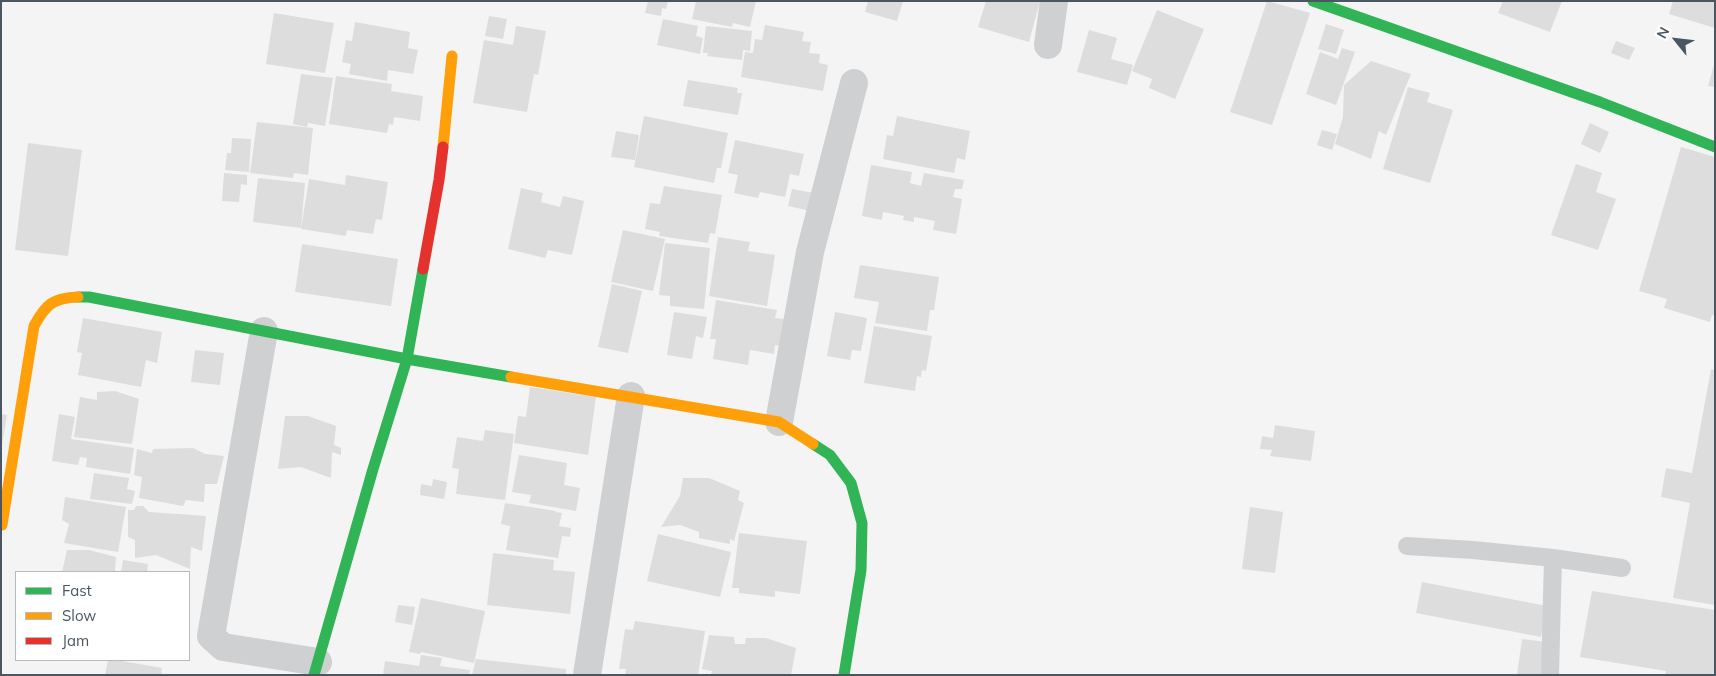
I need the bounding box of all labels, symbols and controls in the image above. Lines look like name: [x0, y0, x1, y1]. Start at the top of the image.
north arrow: [1651, 15, 1701, 65]
text: N: [1652, 24, 1673, 42]
legend: [15, 571, 190, 661]
text: Fast: [62, 581, 92, 600]
text: Slow: [62, 606, 96, 625]
text: Jam: [62, 631, 89, 650]

